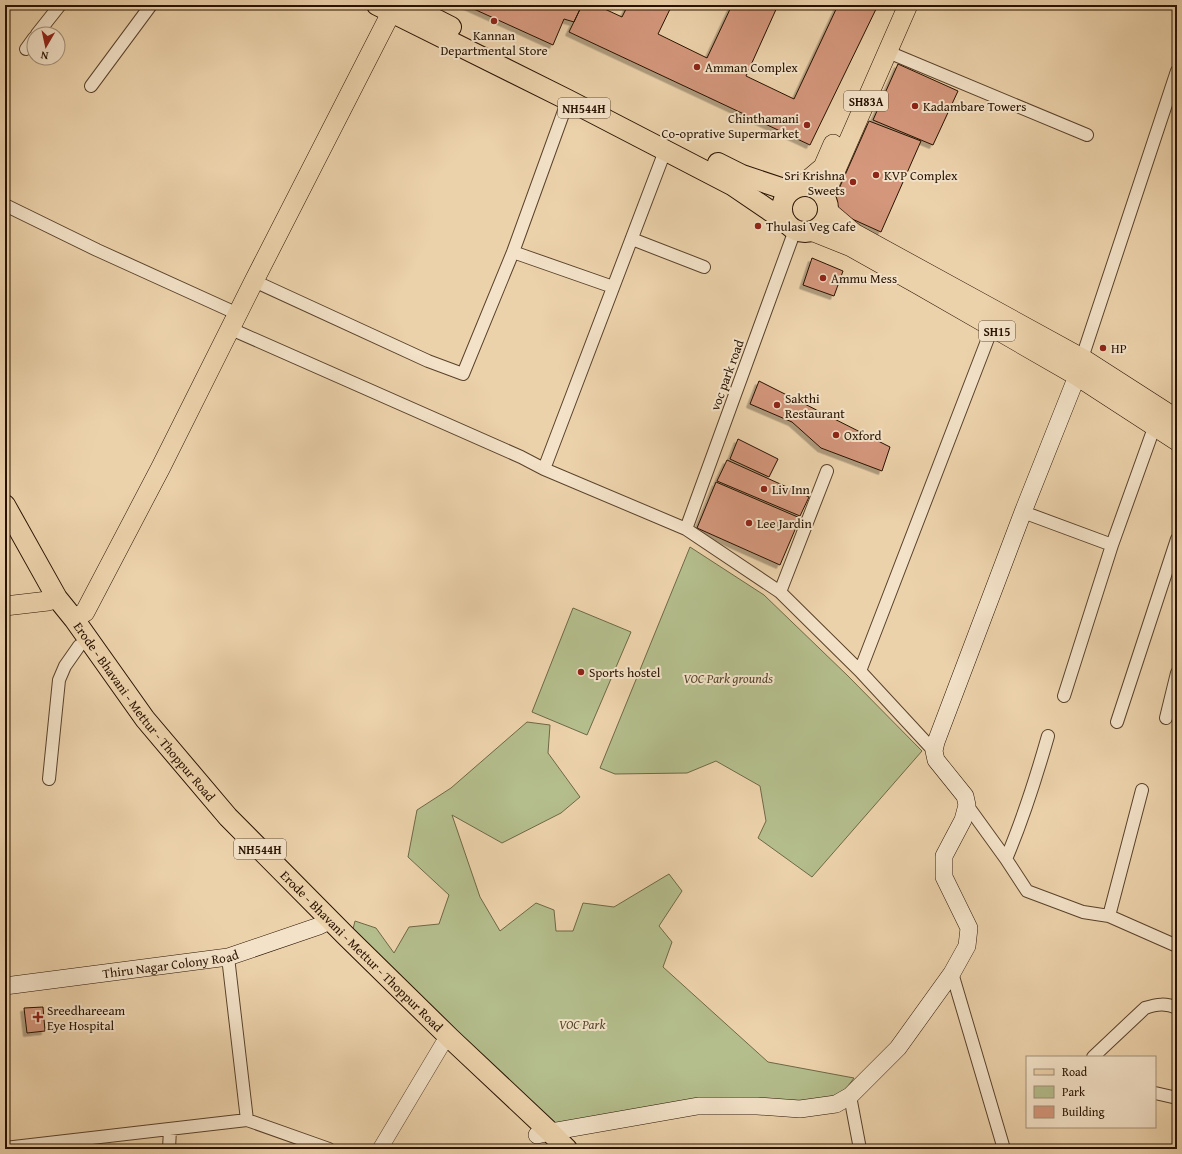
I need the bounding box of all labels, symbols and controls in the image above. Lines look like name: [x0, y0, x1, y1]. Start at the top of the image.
marker: Kannan Departmental Store: [489, 16, 499, 26]
north arrow: [26, 26, 66, 66]
place label: Kannan Departmental Store: [440, 26, 548, 60]
text: N: [39, 47, 49, 64]
place label: Amman Complex: [705, 58, 798, 77]
marker: Amman Complex: [692, 62, 702, 72]
road number: SH83A: [844, 91, 888, 111]
place label: Kadambare Towers: [923, 97, 1026, 116]
road number: NH544H: [558, 98, 610, 118]
marker: Kadambare Towers: [910, 101, 920, 111]
place label: Chinthamani Co-oprative Supermarket: [661, 109, 799, 143]
marker: Chinthamani Co-oprative Supermarket: [802, 120, 812, 130]
place label: Sri Krishna Sweets: [784, 166, 846, 200]
place label: KVP Complex: [884, 166, 958, 185]
marker: KVP Complex: [871, 170, 881, 180]
marker: Sri Krishna Sweets: [848, 177, 858, 187]
place label: Thulasi Veg Cafe: [766, 217, 856, 236]
marker: Thulasi Veg Cafe: [753, 221, 763, 231]
place label: Ammu Mess: [831, 269, 897, 288]
marker: Ammu Mess: [818, 273, 828, 283]
road number: SH15: [979, 321, 1015, 341]
street label: voc park road: [705, 337, 749, 413]
place label: HP: [1111, 339, 1127, 358]
marker: HP: [1098, 343, 1108, 353]
place label: Sakthi Restaurant: [785, 389, 845, 423]
marker: Sakthi Restaurant: [772, 400, 782, 410]
place label: Oxford: [844, 426, 882, 445]
marker: Oxford: [831, 430, 841, 440]
place label: Liv Inn: [772, 480, 811, 499]
marker: Liv Inn: [759, 484, 769, 494]
place label: Lee Jardin: [757, 514, 812, 533]
marker: Lee Jardin: [744, 518, 754, 528]
street label: Erode - Bhavani - Mettur - Thoppur Road: [69, 618, 220, 805]
place label: Sports hostel: [589, 663, 661, 682]
marker: Sports hostel: [576, 667, 586, 677]
park label: VOC Park grounds: [683, 669, 773, 688]
road number: NH544H: [234, 839, 286, 859]
street label: Erode - Bhavani - Mettur - Thoppur Road: [276, 866, 448, 1036]
street label: Thiru Nagar Colony Road: [101, 945, 241, 983]
place label: Sreedhareeam Eye Hospital: [47, 1001, 126, 1035]
marker: Sreedhareeam Eye Hospital: [32, 1011, 44, 1023]
park label: VOC Park: [559, 1015, 605, 1034]
legend: [1026, 1056, 1156, 1128]
text: Road: [1062, 1063, 1088, 1080]
text: Park: [1062, 1083, 1086, 1100]
text: Building: [1062, 1103, 1105, 1120]

